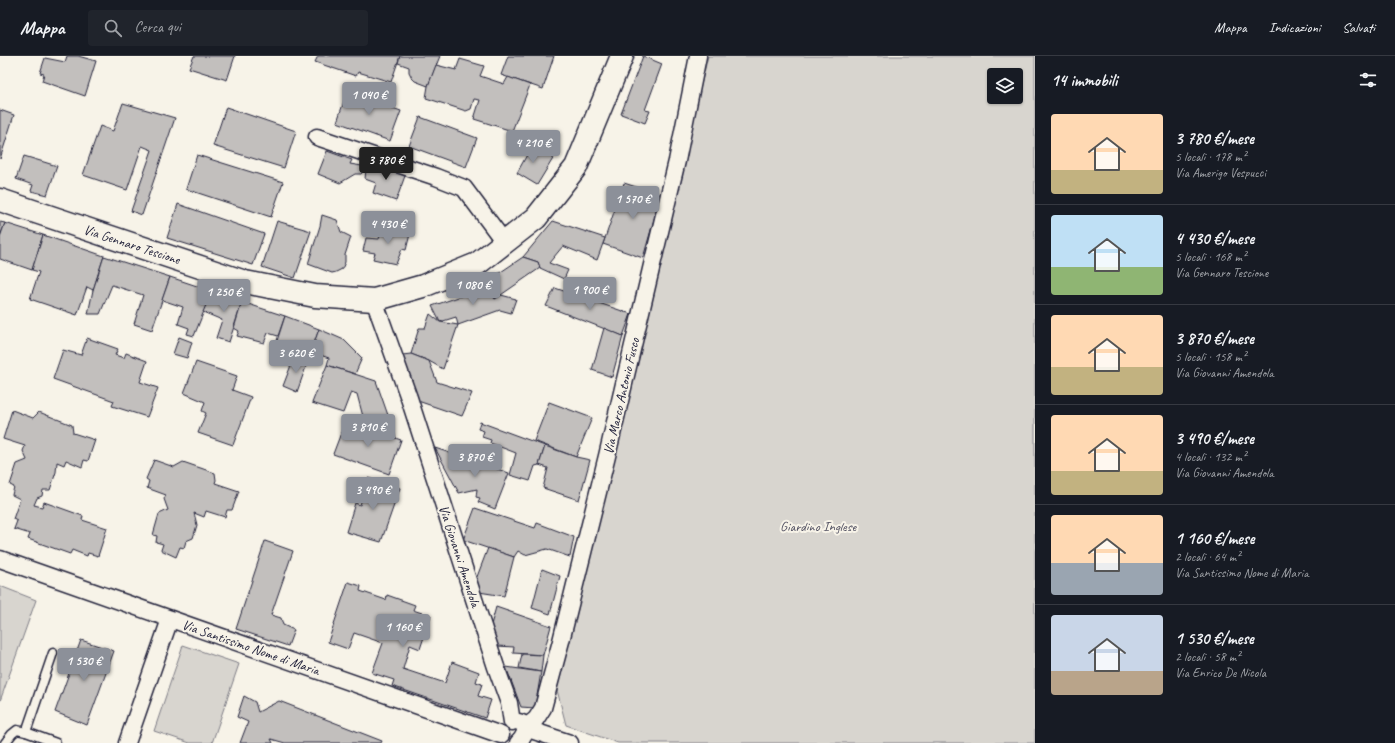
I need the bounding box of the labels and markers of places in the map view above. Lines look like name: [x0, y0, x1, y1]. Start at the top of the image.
pin: 1 040 €: [332, 82, 406, 116]
pin: 4 210 €: [496, 130, 570, 164]
pin: 3 780 €: [349, 147, 423, 181]
pin: 1 570 €: [596, 186, 670, 220]
pin: 4 430 €: [351, 211, 425, 245]
pin: 1 080 €: [436, 272, 510, 306]
pin: 1 900 €: [553, 277, 627, 311]
pin: 1 250 €: [187, 279, 261, 313]
pin: 3 620 €: [259, 340, 333, 374]
pin: 3 810 €: [331, 414, 405, 448]
pin: 3 870 €: [438, 444, 512, 478]
pin: 3 490 €: [336, 477, 410, 511]
pin: 1 160 €: [366, 614, 440, 648]
pin: 1 530 €: [47, 648, 121, 682]

